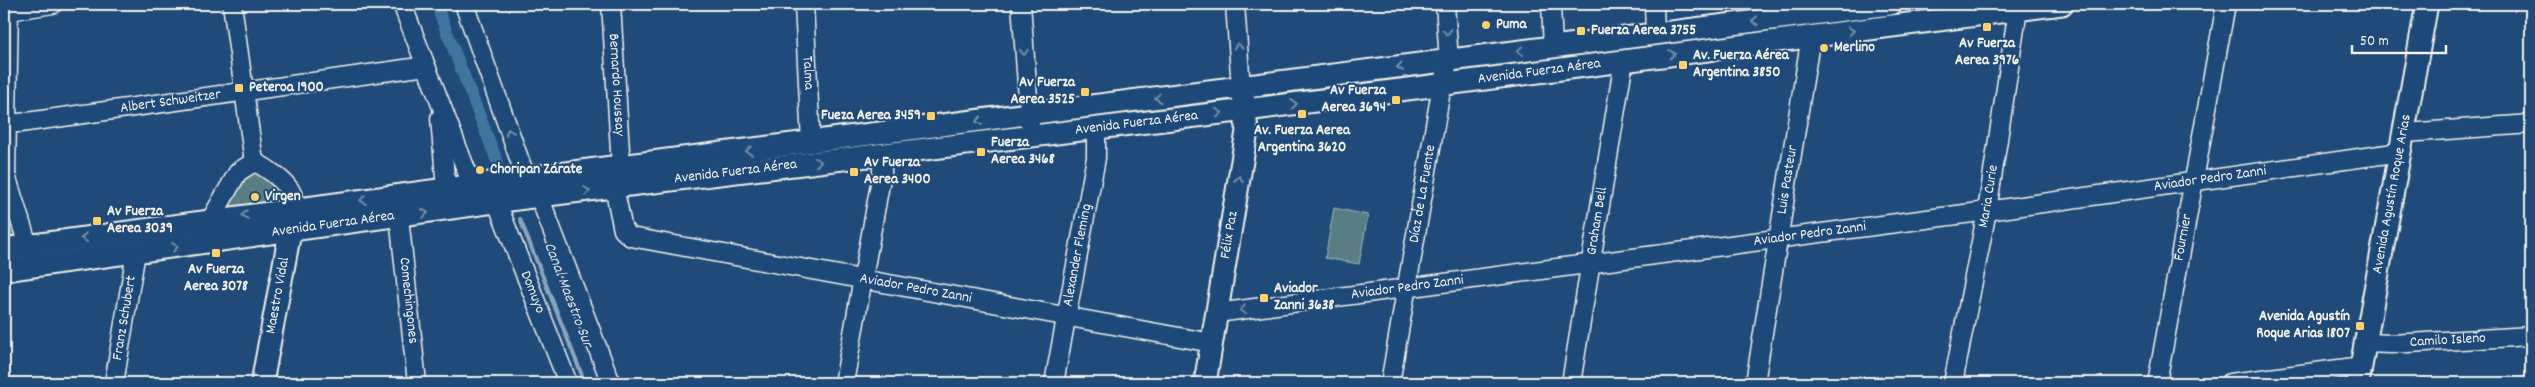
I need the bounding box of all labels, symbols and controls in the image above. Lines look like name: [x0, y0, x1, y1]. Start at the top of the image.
place label: Puma: [1496, 14, 1528, 36]
one-way arrow: [1751, 15, 1759, 26]
marker: Puma: [1480, 19, 1492, 31]
place label: Fuerza Aerea 3755: [1591, 20, 1696, 42]
marker: Av Fuerza Aerea 3976: [1981, 21, 1993, 33]
scale bar: [2352, 22, 2446, 54]
marker: Fuerza Aerea 3755: [1575, 25, 1587, 37]
one-way arrow: [1847, 26, 1855, 37]
one-way arrow: [1441, 28, 1452, 36]
text: 50 m: [2360, 31, 2389, 53]
street label: Bernardo Houssay: [602, 33, 630, 138]
place label: Av Fuerza Aerea 3976: [1955, 33, 2019, 72]
place label: Merlino: [1834, 37, 1875, 59]
one-way arrow: [1233, 42, 1244, 50]
marker: Merlino: [1818, 42, 1830, 54]
one-way arrow: [1516, 45, 1524, 56]
place label: Av. Fuerza Aérea Argentina 3850: [1693, 45, 1790, 84]
one-way arrow: [1019, 49, 1030, 57]
one-way arrow: [1669, 49, 1677, 60]
street label: Avenida Fuerza Aérea: [1476, 53, 1603, 91]
street label: Talma: [796, 55, 819, 91]
marker: Av. Fuerza Aérea Argentina 3850: [1677, 59, 1689, 71]
one-way arrow: [1396, 61, 1404, 72]
place label: Av Fuerza Aerea 3525: [1010, 72, 1076, 111]
place label: Peteroa 1900: [249, 77, 324, 99]
place label: Av Fuerza Aerea 3694: [1321, 80, 1387, 119]
marker: Peteroa 1900: [233, 82, 245, 94]
street label: Albert Schweitzer: [119, 84, 223, 120]
marker: Av Fuerza Aerea 3525: [1079, 86, 1091, 98]
one-way arrow: [1154, 92, 1162, 103]
marker: Av Fuerza Aerea 3694: [1390, 94, 1402, 106]
one-way arrow: [1290, 99, 1298, 110]
place label: Fueza Aerea 3459: [821, 105, 921, 127]
street label: Avenida Fuerza Aérea: [1074, 105, 1200, 142]
one-way arrow: [1215, 108, 1223, 119]
marker: Av. Fuerza Aerea Argentina 3620: [1296, 108, 1308, 120]
marker: Fueza Aerea 3459: [925, 110, 937, 122]
street label: Avenida Agustín Roque Arias: [2367, 113, 2418, 276]
one-way arrow: [975, 115, 983, 126]
place label: Av. Fuerza Aerea Argentina 3620: [1254, 120, 1351, 159]
one-way arrow: [505, 128, 515, 137]
place label: Fuerza Aerea 3468: [991, 132, 1055, 171]
street label: Díaz de La Fuente: [1404, 143, 1442, 245]
street label: Luis Pasteur: [1771, 143, 1804, 216]
one-way arrow: [744, 145, 753, 155]
marker: Fuerza Aerea 3468: [975, 146, 987, 158]
place label: Av Fuerza Aerea 3400: [864, 152, 931, 191]
street label: Avenida Fuerza Aérea: [673, 154, 799, 190]
one-way arrow: [814, 157, 822, 168]
place label: Choripan Zárate: [490, 159, 583, 181]
street label: Aviador Pedro Zanni: [2152, 160, 2268, 198]
street label: Maria Curie: [1973, 163, 2005, 230]
marker: Choripan Zárate: [474, 164, 486, 176]
marker: Av Fuerza Aerea 3400: [848, 166, 860, 178]
one-way arrow: [1234, 174, 1244, 183]
street label: Graham Bell: [1581, 185, 1614, 257]
place label: Virgen: [265, 186, 301, 208]
one-way arrow: [583, 186, 591, 196]
marker: Virgen: [249, 191, 261, 203]
one-way arrow: [359, 194, 367, 205]
place label: Av Fuerza Aerea 3039: [107, 201, 173, 240]
street label: Alexander Fleming: [1057, 202, 1098, 308]
street label: Avenida Fuerza Aérea: [270, 205, 397, 244]
one-way arrow: [421, 208, 429, 219]
one-way arrow: [241, 209, 249, 220]
street label: Félix Paz: [1215, 209, 1245, 261]
street label: Fournier: [2168, 212, 2199, 263]
marker: Av Fuerza Aerea 3039: [91, 215, 103, 227]
street label: Aviador Pedro Zanni: [1752, 216, 1868, 253]
one-way arrow: [80, 232, 88, 242]
water label: Canal Maestro Sur: [537, 239, 599, 353]
one-way arrow: [171, 242, 179, 253]
marker: Av Fuerza Aerea 3078: [210, 247, 222, 259]
street label: Maestro Vidal: [260, 255, 296, 336]
street label: Comechingones: [392, 256, 424, 345]
place label: Av Fuerza Aerea 3078: [184, 259, 248, 298]
street label: Domuyo: [514, 268, 551, 317]
street label: Aviador Pedro Zanni: [858, 268, 974, 310]
street label: Aviador Pedro Zanni: [1350, 269, 1465, 306]
street label: Franz Schubert: [107, 273, 143, 362]
place label: Aviador Zanni 3638: [1274, 278, 1334, 317]
marker: Aviador Zanni 3638: [1258, 292, 1270, 304]
one-way arrow: [1239, 304, 1247, 315]
place label: Avenida Agustín Roque Arias 1807: [2256, 306, 2350, 345]
marker: Avenida Agustín Roque Arias 1807: [2354, 320, 2366, 332]
street label: Camilo Isleño: [2409, 328, 2487, 354]

